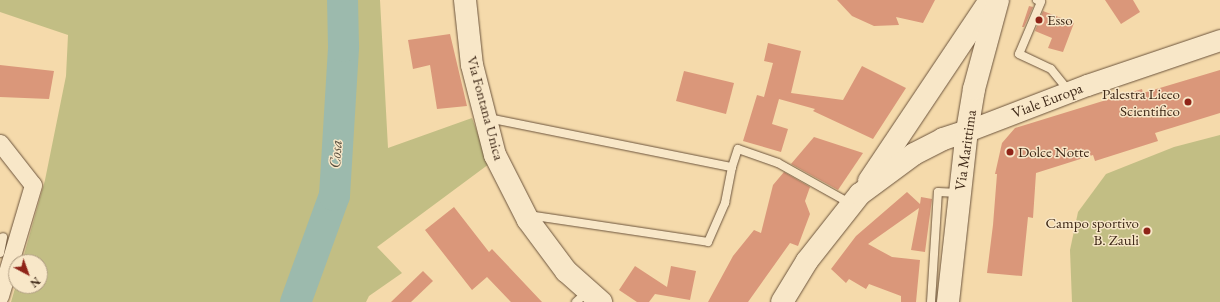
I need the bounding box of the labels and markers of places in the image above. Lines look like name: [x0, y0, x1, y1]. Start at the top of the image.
place label: Esso: [1047, 11, 1073, 29]
marker: Esso: [1034, 15, 1044, 25]
place label: Palestra Liceo Scientifico: [1102, 84, 1180, 119]
marker: Palestra Liceo Scientifico: [1183, 97, 1193, 107]
place label: Dolce Notte: [1018, 143, 1089, 161]
marker: Dolce Notte: [1005, 147, 1015, 157]
place label: Campo sportivo B. Zauli: [1045, 213, 1139, 248]
marker: Campo sportivo B. Zauli: [1142, 226, 1152, 236]

